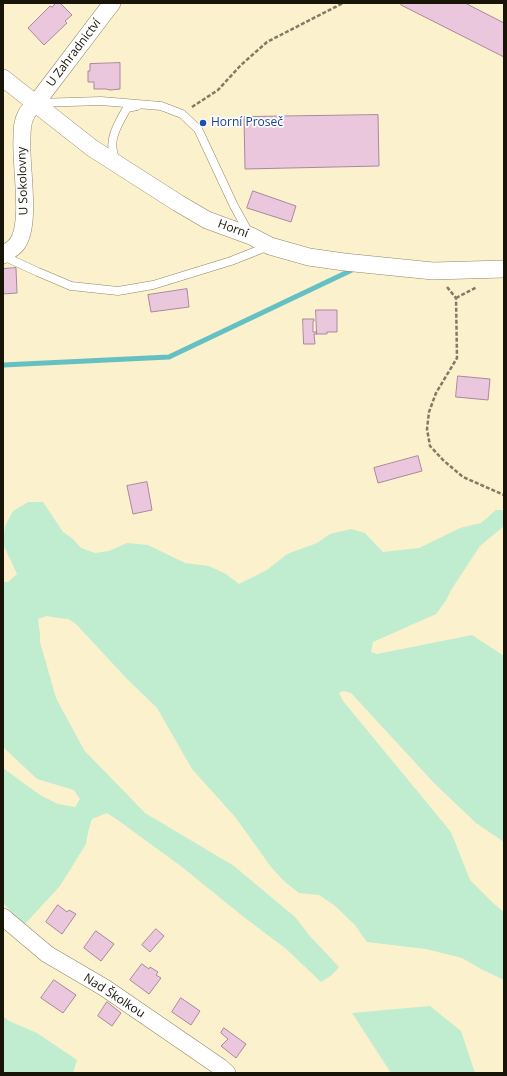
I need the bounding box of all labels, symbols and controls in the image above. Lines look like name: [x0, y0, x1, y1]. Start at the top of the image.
street label: U Zahradnictví: [44, 16, 104, 90]
place label: Horní Proseč: [211, 116, 283, 130]
marker: Horní Proseč: [198, 118, 208, 128]
street label: U Sokolovny: [15, 146, 31, 216]
street label: Horní: [216, 217, 250, 241]
street label: Nad Školkou: [81, 971, 147, 1021]

